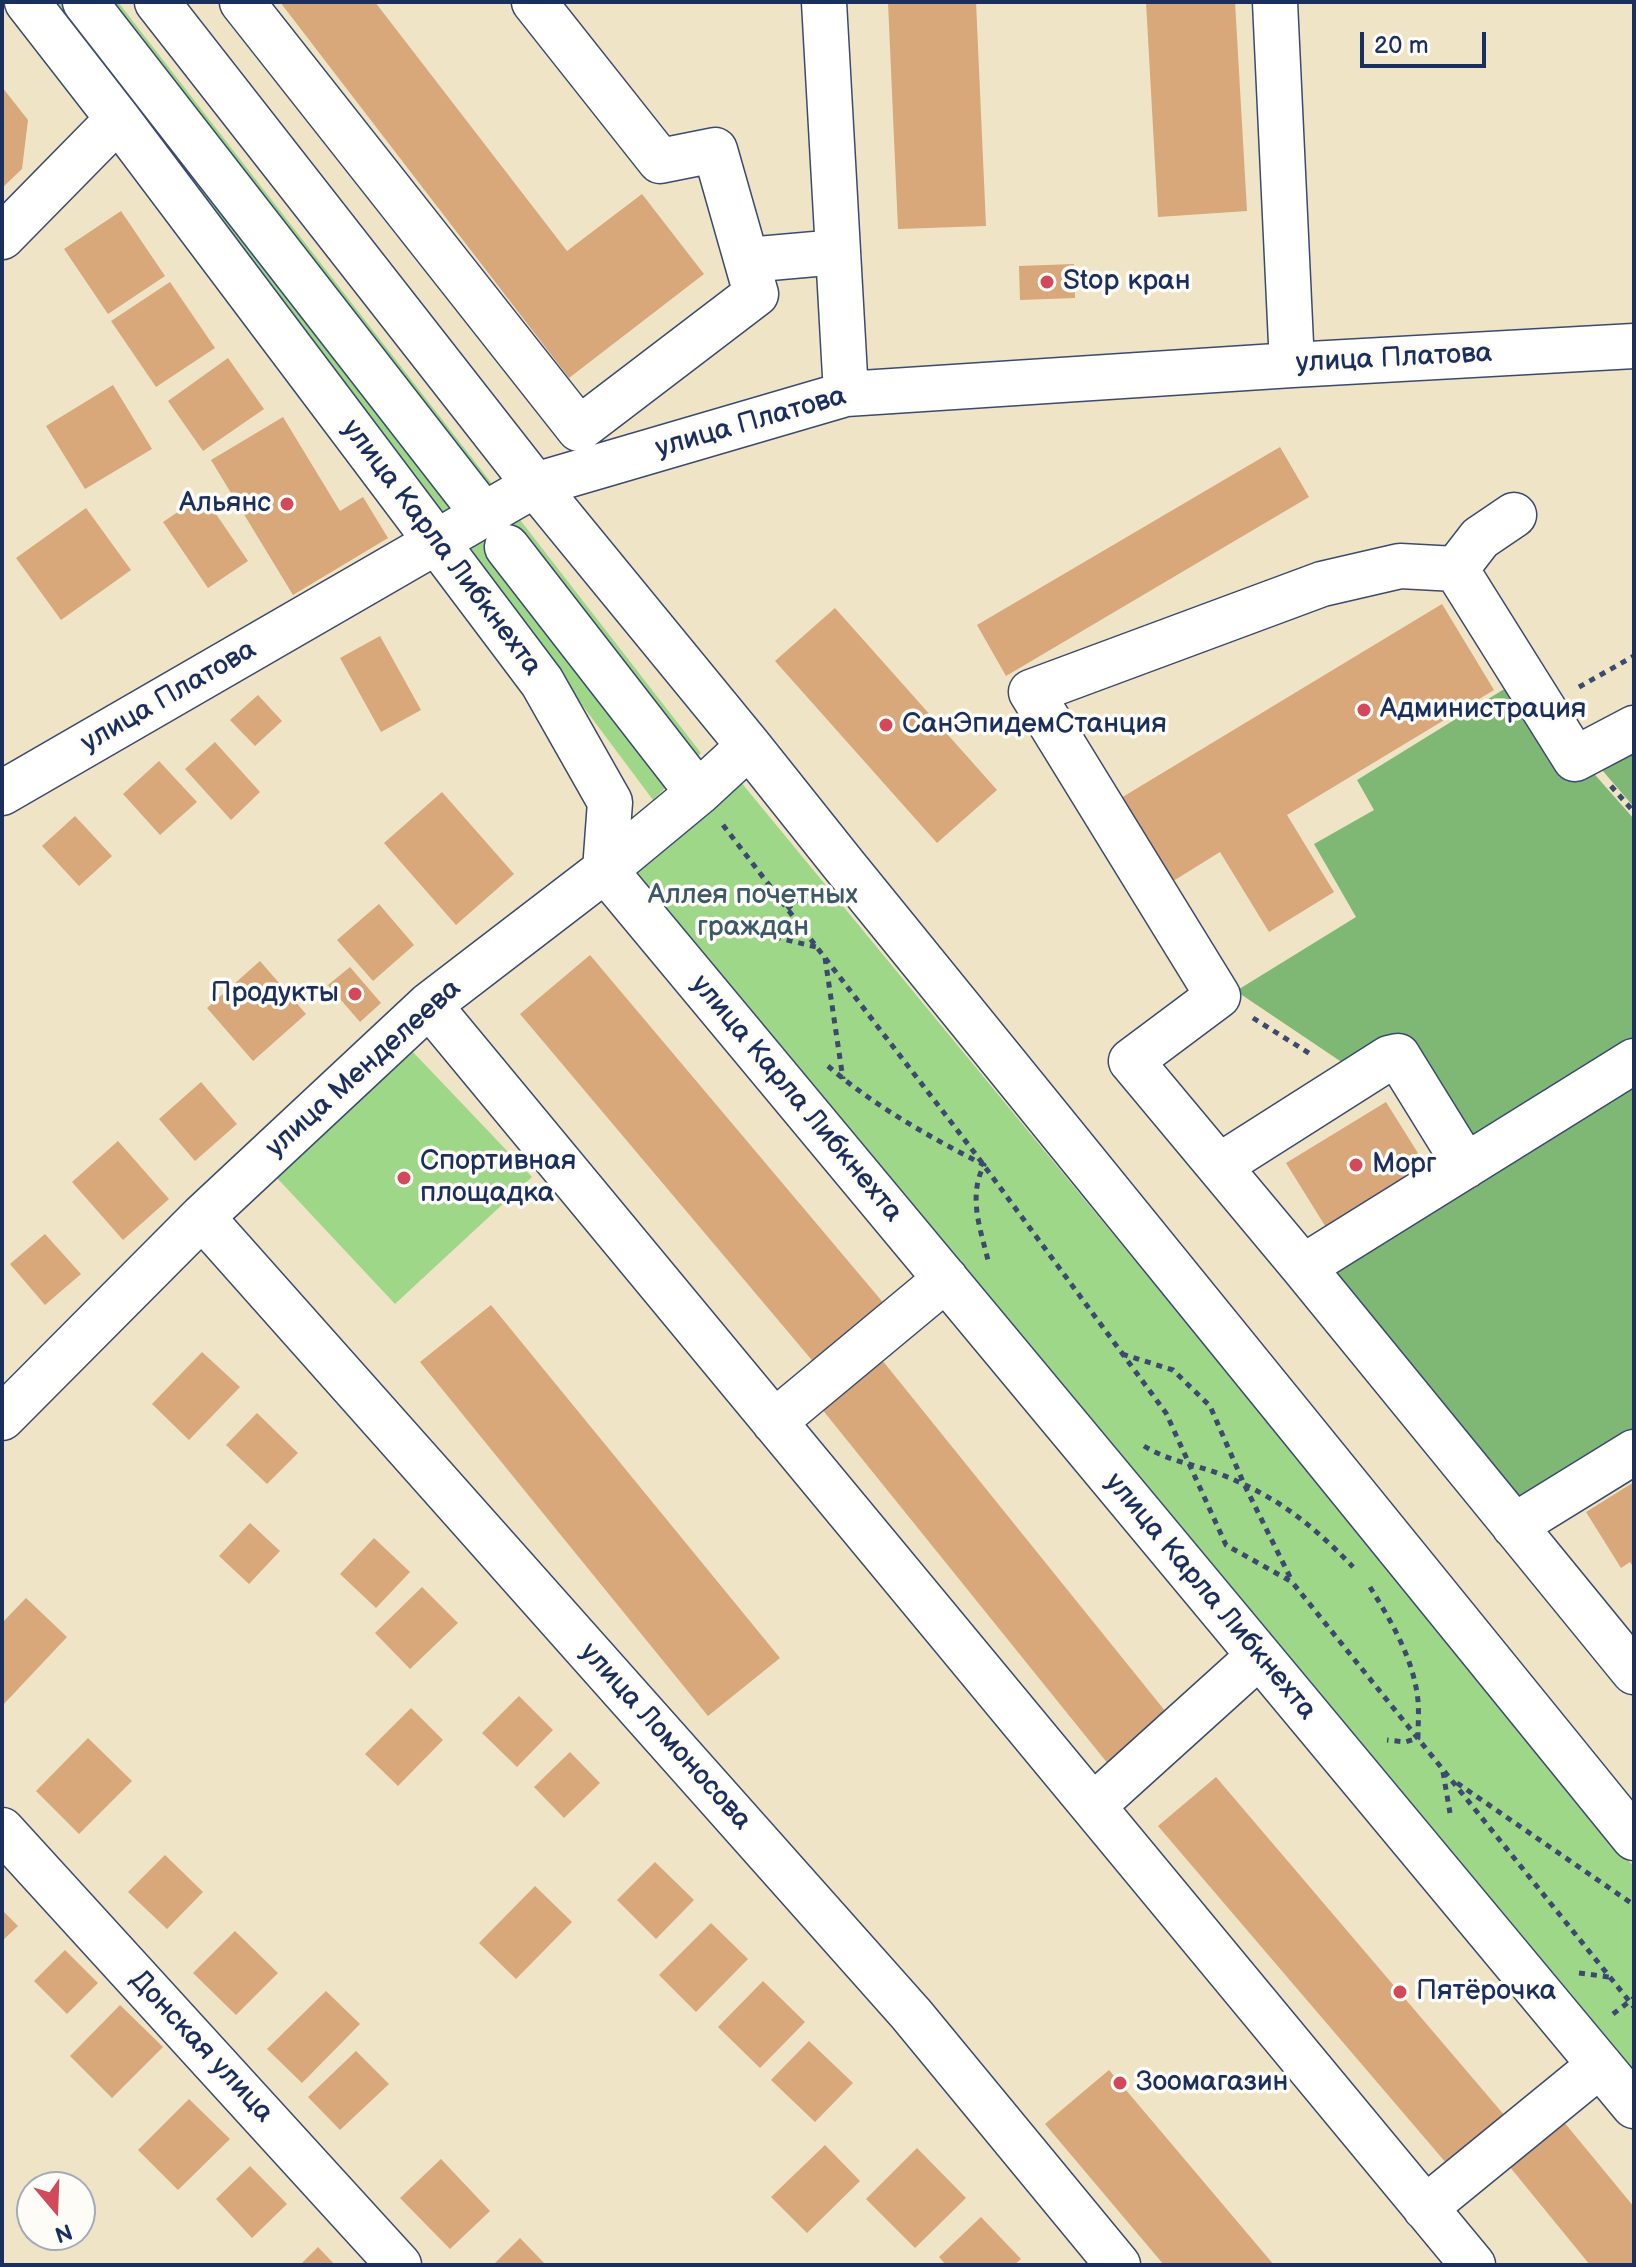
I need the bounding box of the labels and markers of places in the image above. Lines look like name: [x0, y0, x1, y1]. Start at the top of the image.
place label: Stop кран: [1063, 265, 1190, 299]
marker: Stop кран: [1038, 273, 1056, 291]
place label: Альянс: [179, 487, 271, 521]
marker: Альянс: [278, 495, 296, 513]
place label: Администрация: [1380, 693, 1586, 727]
marker: Администрация: [1355, 701, 1373, 719]
place label: СанЭпидемСтанция: [902, 708, 1167, 742]
marker: СанЭпидемСтанция: [877, 716, 895, 734]
place label: Продукты: [210, 977, 339, 1011]
marker: Продукты: [346, 985, 364, 1003]
place label: Спортивная площадка: [420, 1145, 576, 1211]
place label: Морг: [1372, 1148, 1437, 1182]
marker: Морг: [1347, 1156, 1365, 1174]
marker: Спортивная площадка: [395, 1169, 413, 1187]
place label: Пятёрочка: [1416, 1975, 1556, 2009]
marker: Пятёрочка: [1391, 1983, 1409, 2001]
place label: Зоомагазин: [1136, 2066, 1288, 2100]
marker: Зоомагазин: [1111, 2074, 1129, 2092]

